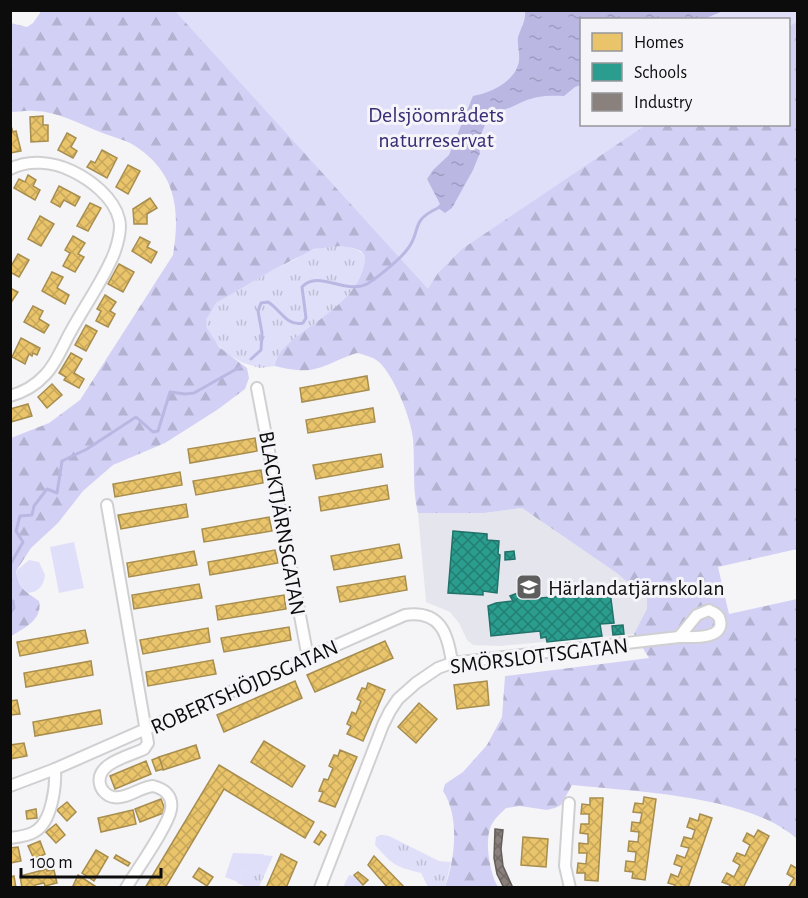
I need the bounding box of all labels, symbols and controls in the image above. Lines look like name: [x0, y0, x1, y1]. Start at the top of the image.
legend: [580, 18, 790, 126]
text: Homes: [634, 34, 684, 52]
text: Schools: [634, 64, 687, 82]
text: Industry: [634, 94, 693, 112]
park label: Delsjöområdets naturreservat: [368, 104, 504, 151]
street label: BLACKTJÄRNSGATAN: [255, 429, 309, 617]
school or university icon: Härlandatjärnskolan: [514, 572, 544, 602]
place label: Härlandatjärnskolan: [548, 577, 725, 599]
street label: SMÖRSLOTTSGATAN: [449, 634, 630, 678]
street label: ROBERTSHÖJDSGATAN: [147, 636, 341, 738]
scale bar: [21, 841, 160, 879]
text: 100 m: [30, 854, 73, 872]

